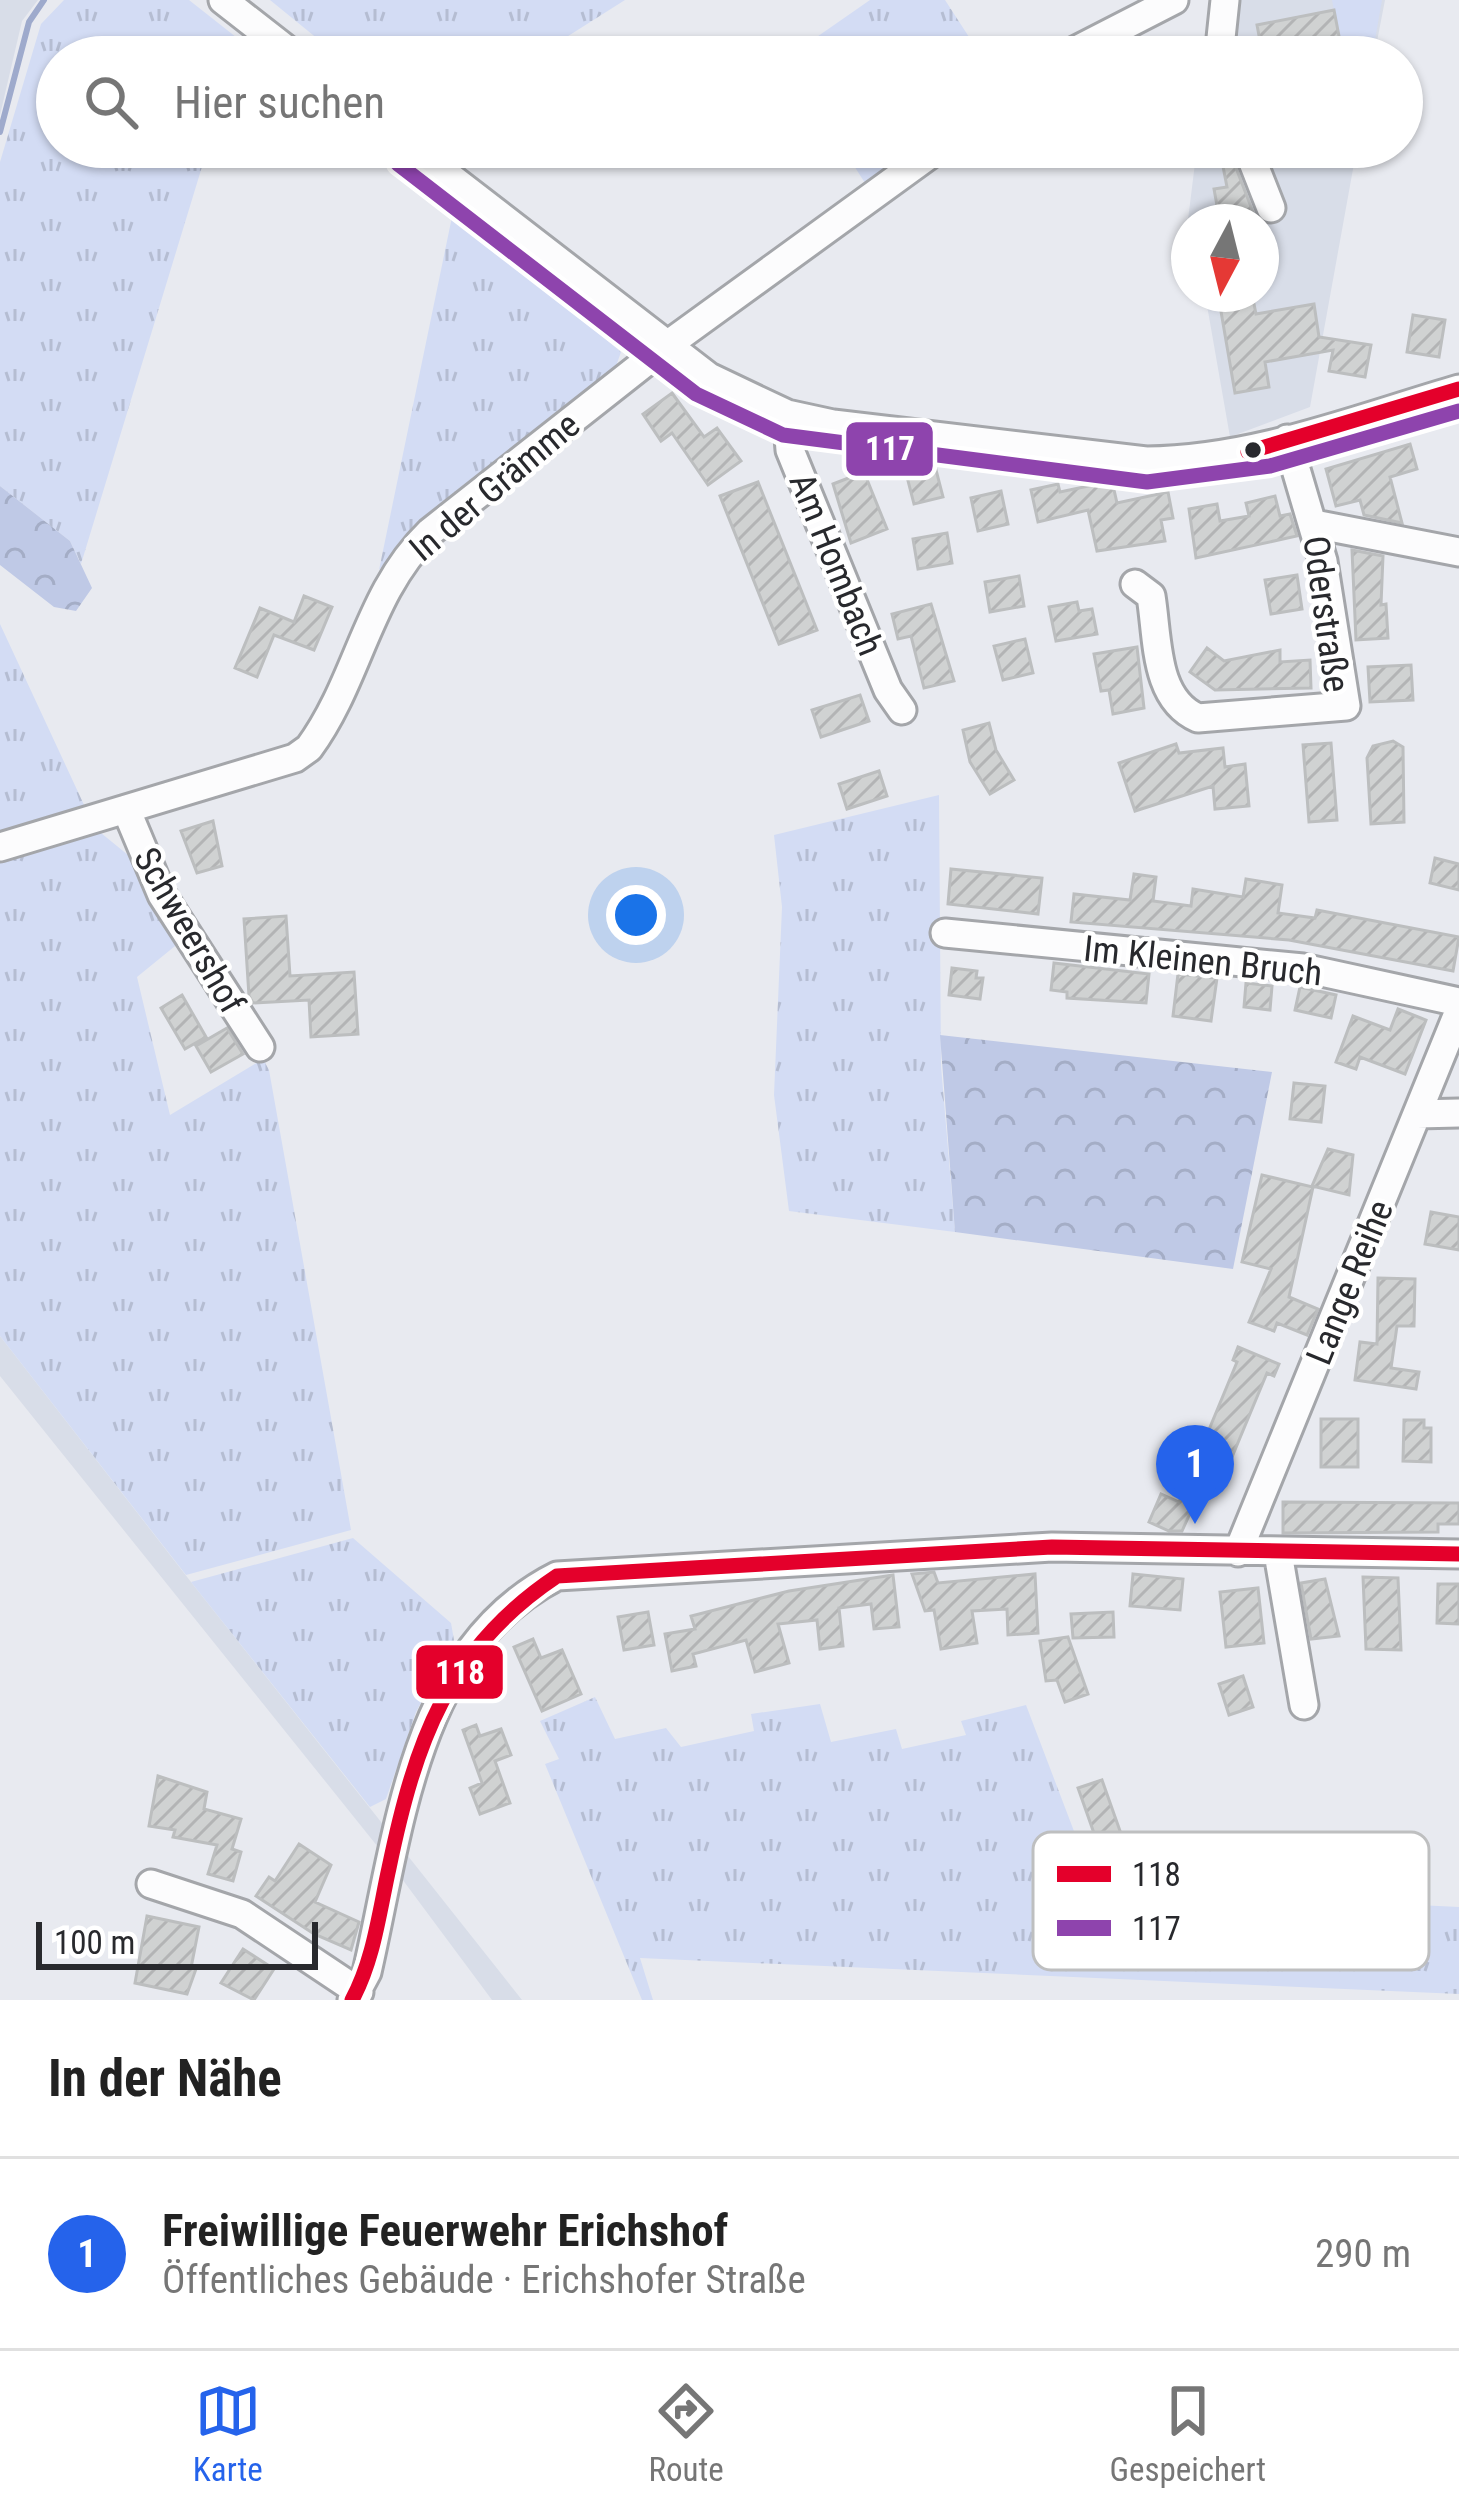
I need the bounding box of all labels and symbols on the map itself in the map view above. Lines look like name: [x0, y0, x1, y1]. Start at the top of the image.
north arrow: [1171, 204, 1279, 312]
street label: In der Grämme: [401, 404, 588, 570]
line badge: 117: [844, 420, 935, 478]
text: 117: [865, 429, 915, 468]
unlabelled marker: [1242, 439, 1264, 461]
street label: Am Hombach: [781, 467, 892, 662]
street label: Oderstraße: [1294, 533, 1358, 695]
street label: Schweershof: [125, 840, 254, 1021]
your location: [606, 885, 666, 945]
street label: Im Kleinen Bruch: [1082, 928, 1324, 994]
street label: Lange Reihe: [1298, 1194, 1402, 1371]
pin: 1: [1156, 1425, 1234, 1524]
line badge: 118: [414, 1643, 505, 1701]
text: 118: [435, 1653, 485, 1692]
legend: [1033, 1832, 1429, 1970]
text: 118: [1132, 1855, 1181, 1894]
text: 117: [1132, 1909, 1181, 1948]
scale bar: [36, 1916, 318, 1969]

